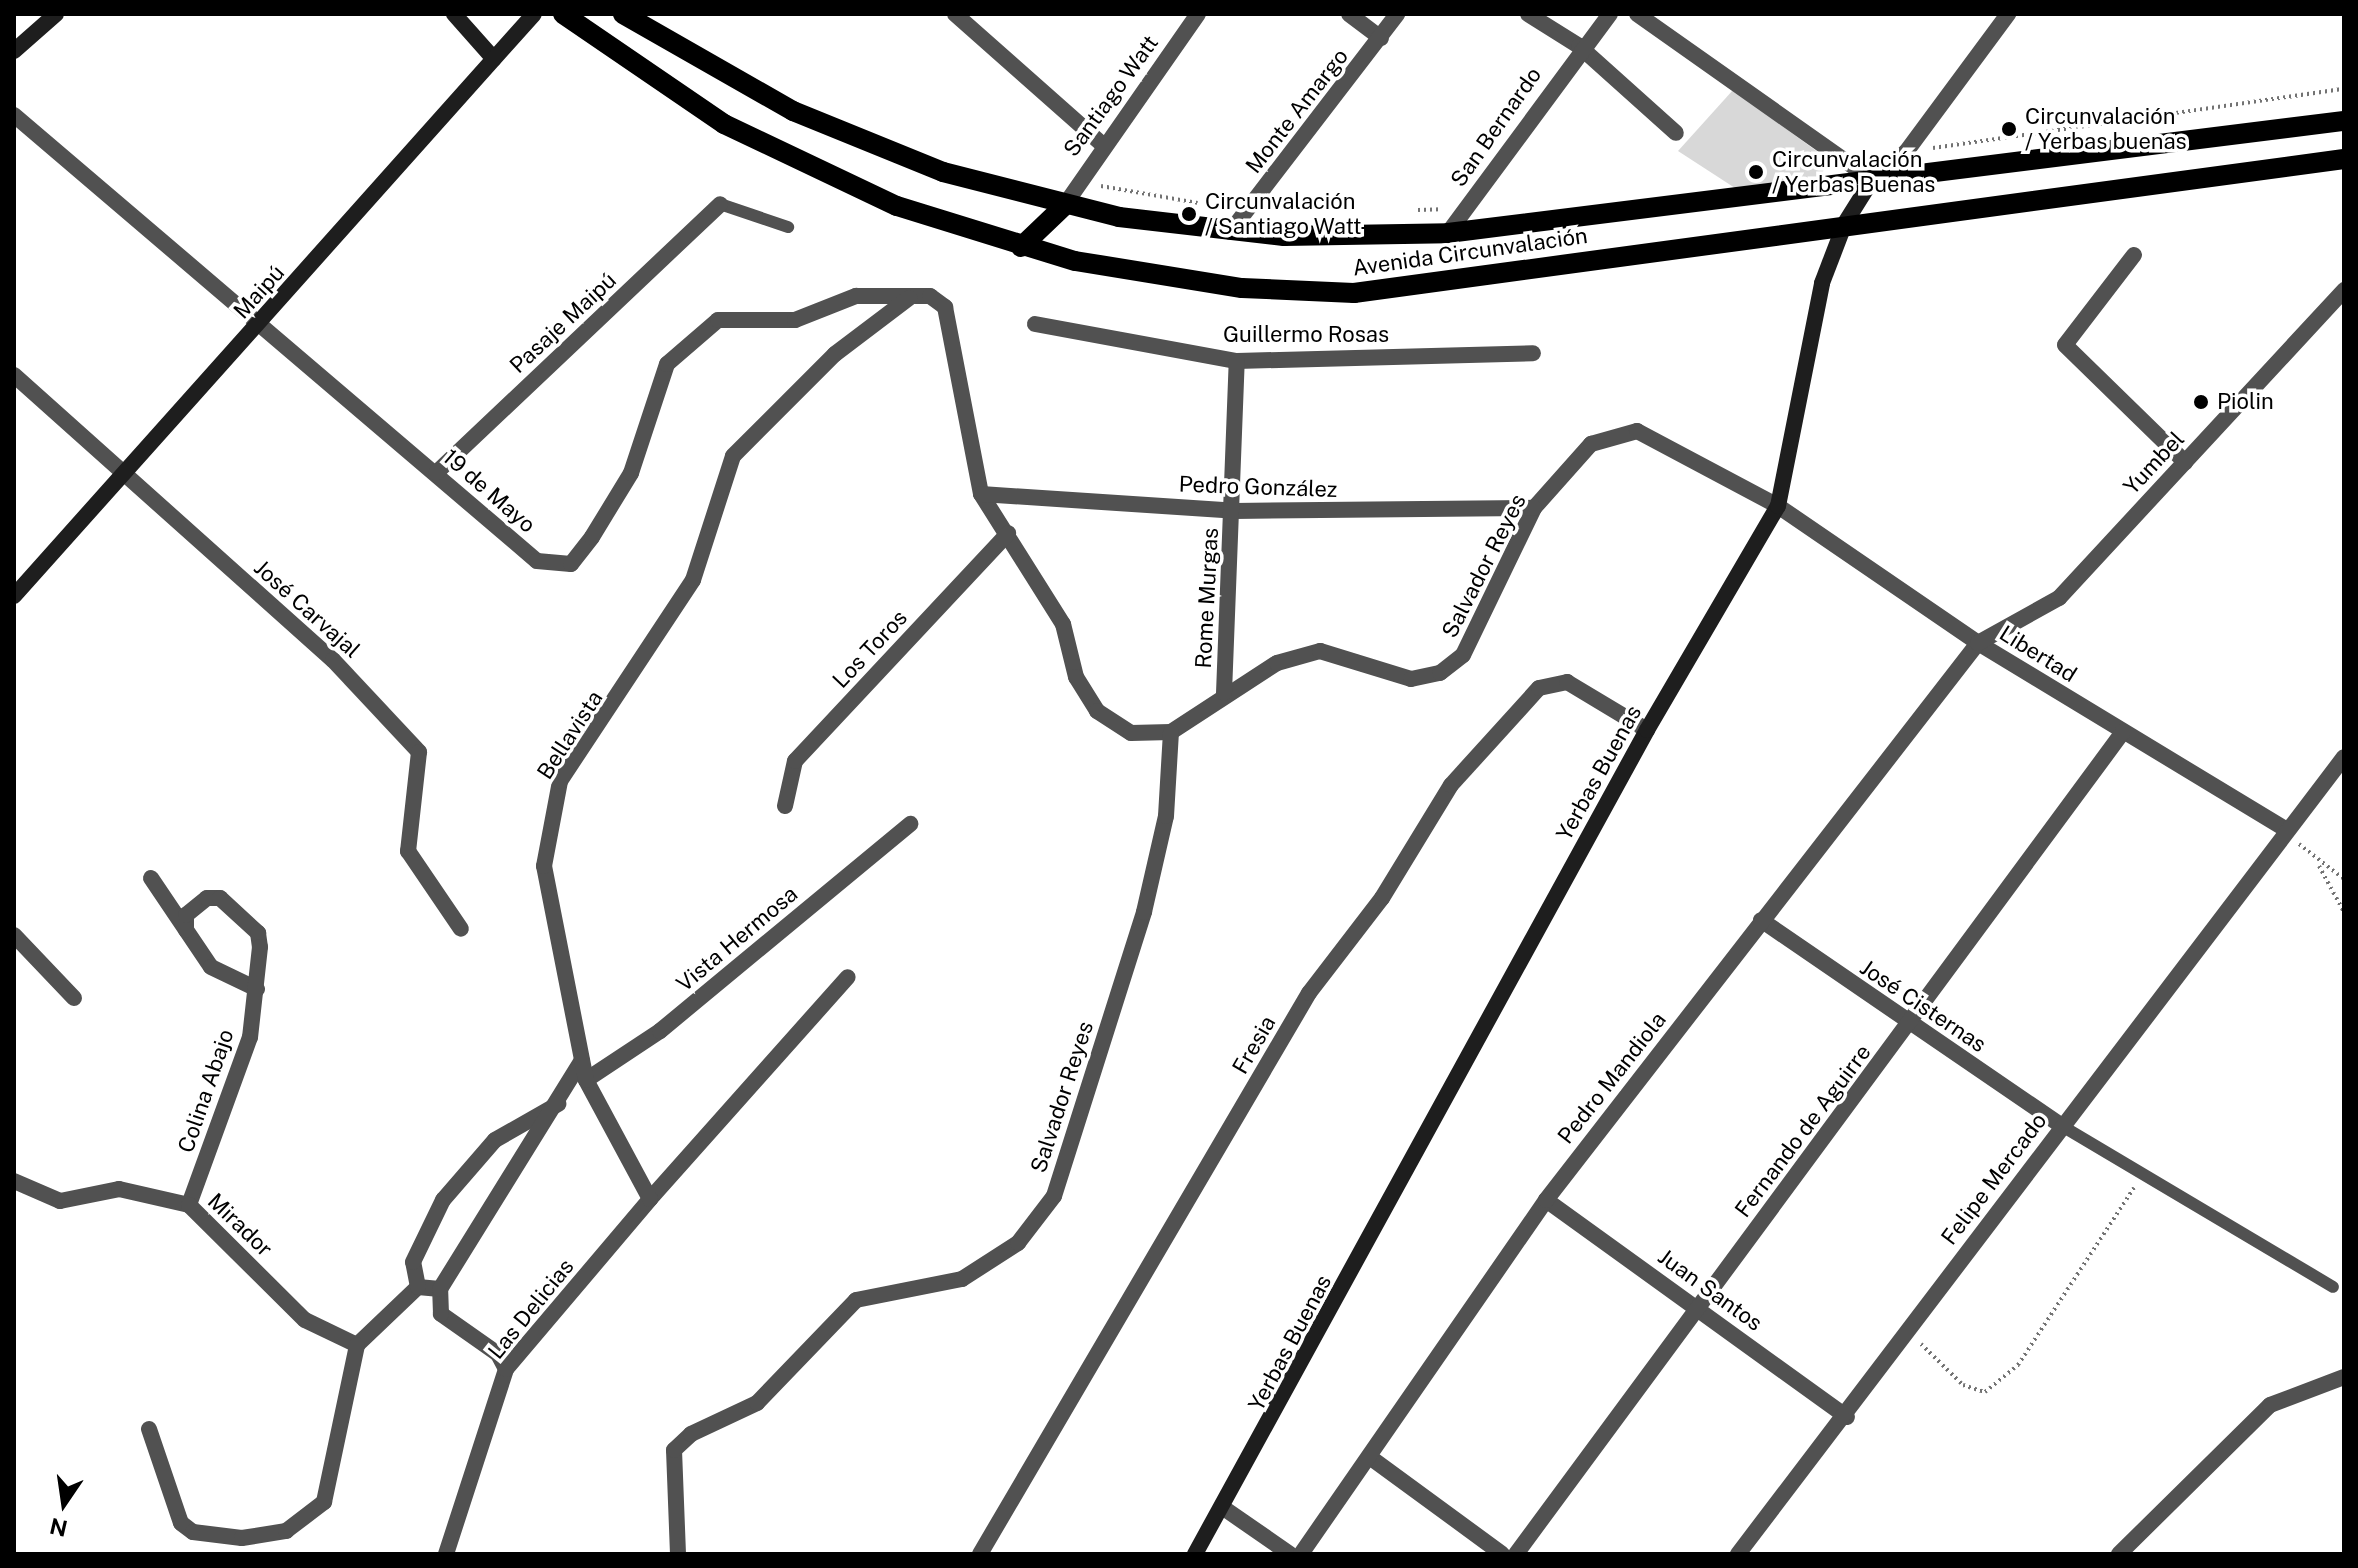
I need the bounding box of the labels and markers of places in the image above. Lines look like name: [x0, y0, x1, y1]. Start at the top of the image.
place label: Circunvalación / Yerbas buenas: [2025, 103, 2187, 154]
marker: Circunvalación / Yerbas buenas: [2000, 120, 2018, 138]
place label: Circunvalación / Yerbas Buenas: [1772, 146, 1935, 198]
marker: Circunvalación / Yerbas Buenas: [1747, 163, 1765, 181]
place label: Circunvalación / Santiago Watt: [1205, 188, 1362, 240]
marker: Circunvalación / Santiago Watt: [1180, 205, 1198, 223]
place label: Piolin: [2217, 389, 2274, 415]
marker: Piolin: [2192, 393, 2210, 411]

